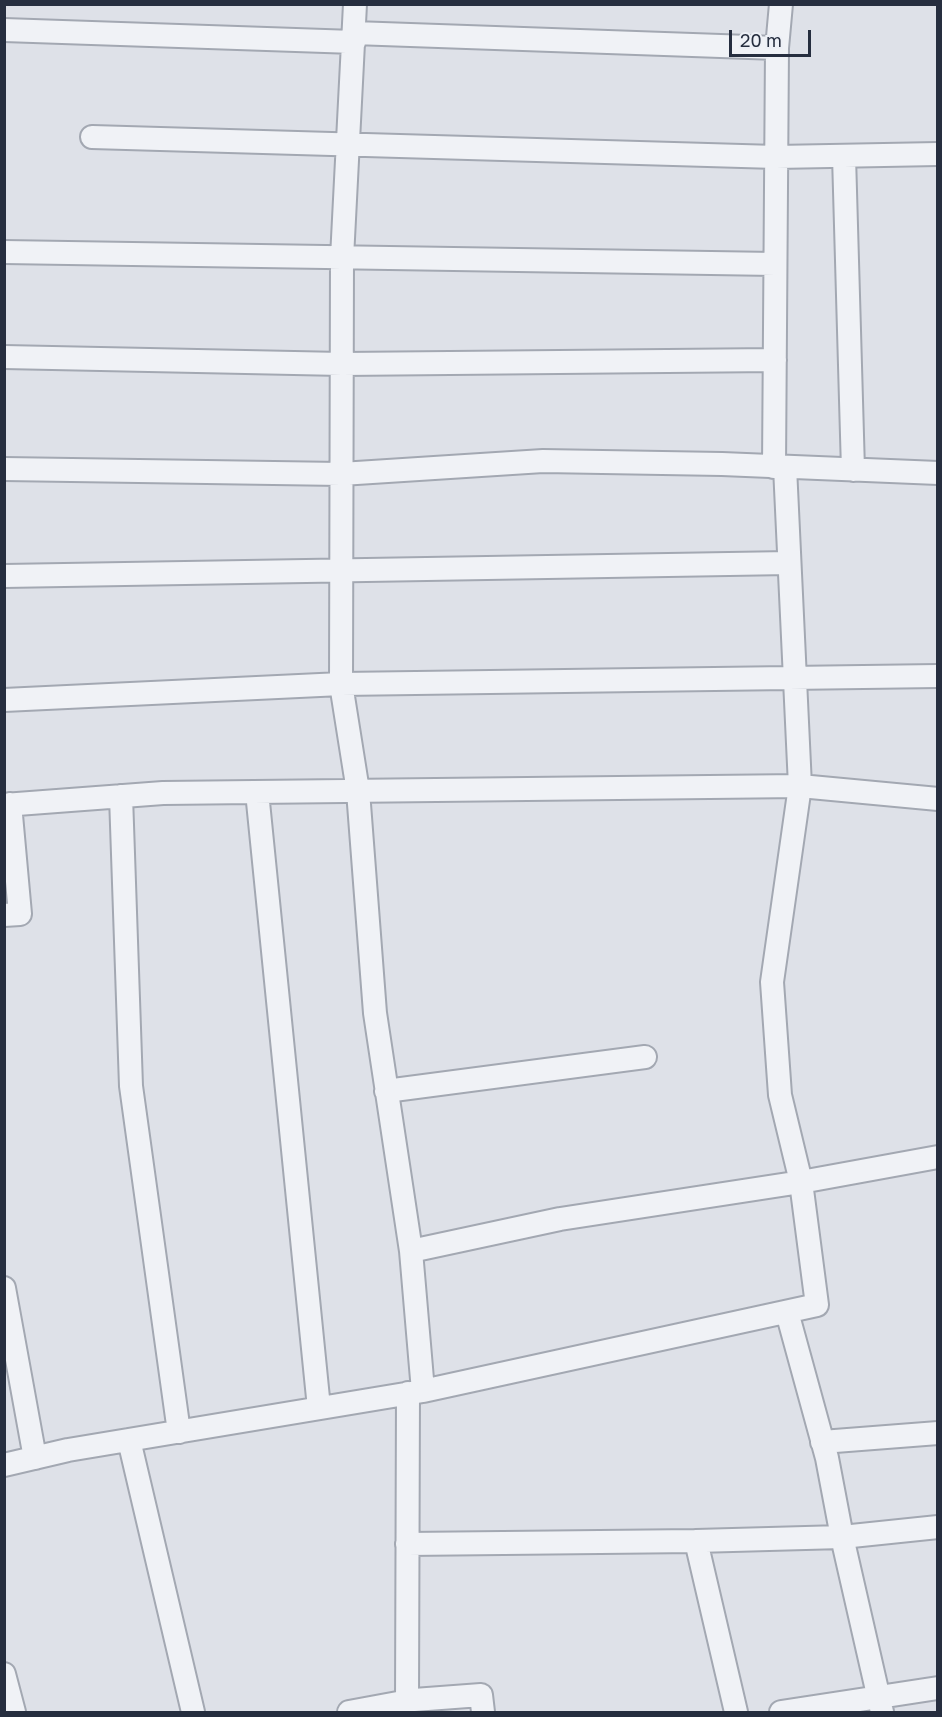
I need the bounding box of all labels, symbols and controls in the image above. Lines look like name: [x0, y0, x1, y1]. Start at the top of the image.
scale bar: [732, 18, 814, 56]
text: 20 m: [740, 29, 782, 51]

